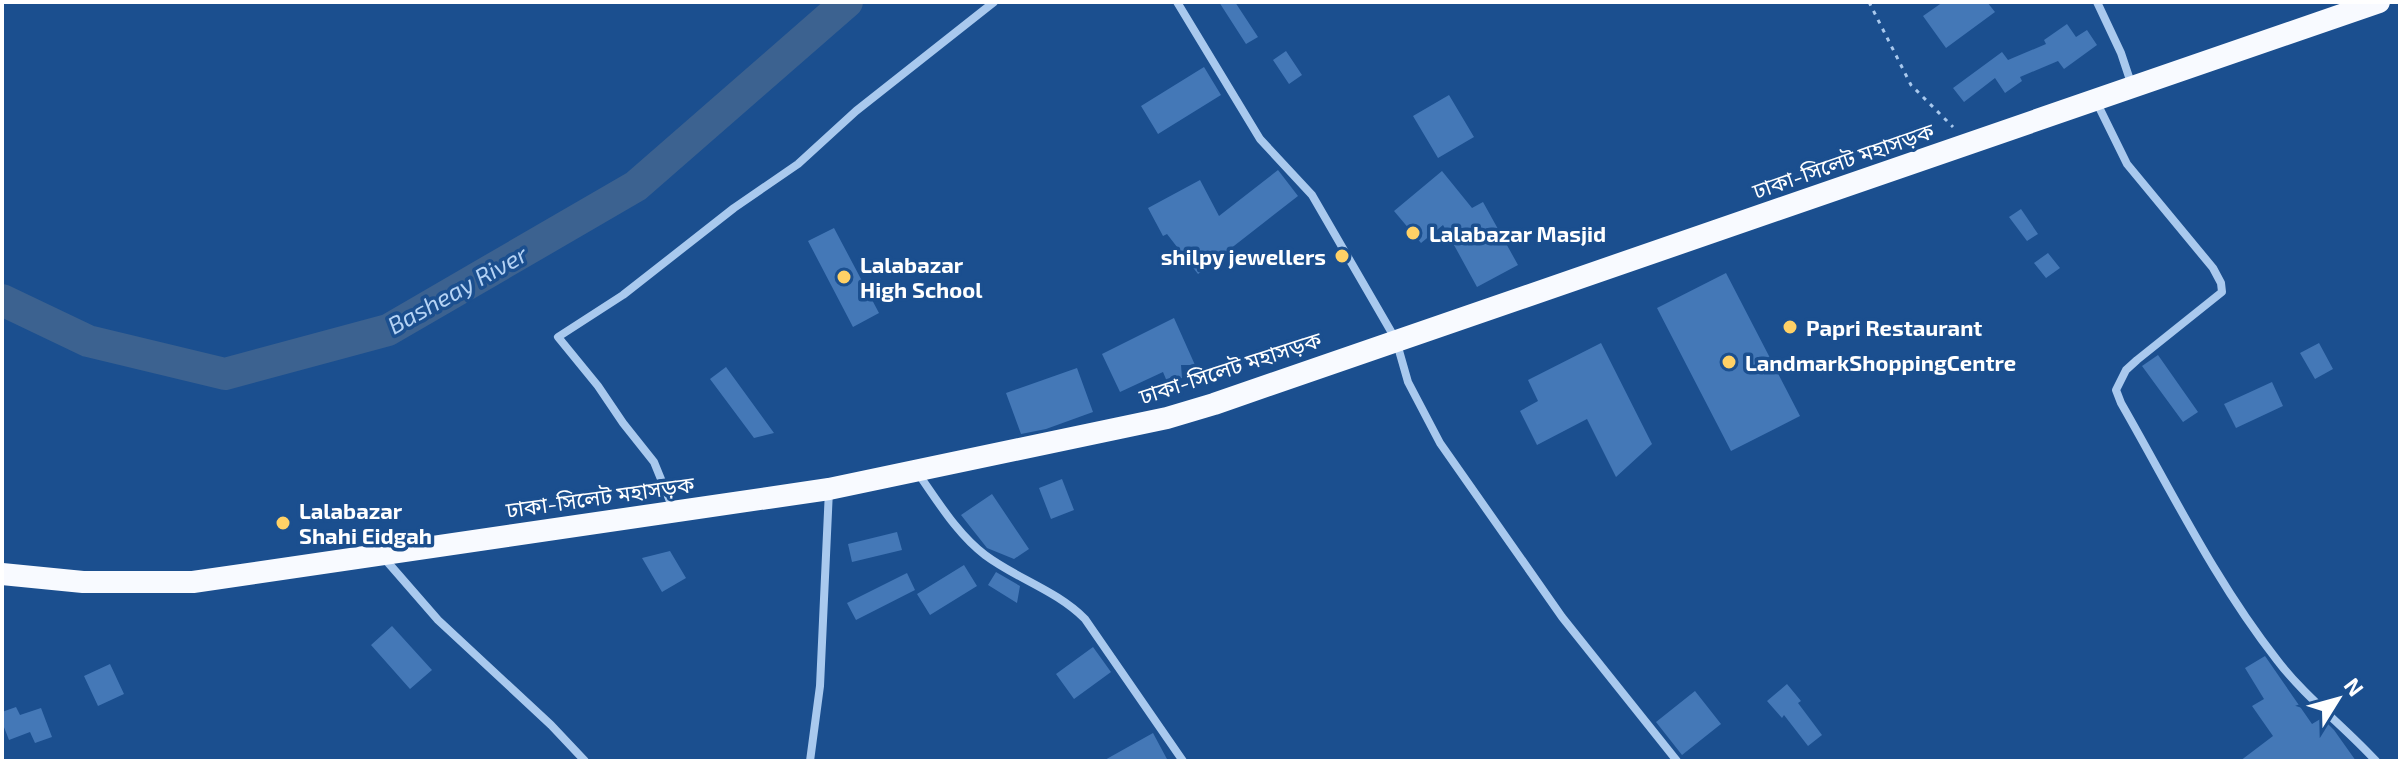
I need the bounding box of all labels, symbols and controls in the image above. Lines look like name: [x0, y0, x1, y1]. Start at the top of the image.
street label: ঢাকা-সিলেট মহাসড়ক: [1748, 117, 1937, 204]
place label: Lalabazar Masjid: [1429, 220, 1606, 246]
marker: Lalabazar Masjid: [1404, 224, 1422, 242]
water label: Basheay River: [382, 238, 532, 339]
place label: shilpy jewellers: [1161, 243, 1326, 270]
marker: shilpy jewellers: [1333, 247, 1351, 265]
place label: Lalabazar High School: [860, 251, 983, 302]
marker: Lalabazar High School: [835, 268, 853, 286]
place label: Papri Restaurant: [1806, 314, 1982, 340]
marker: Papri Restaurant: [1781, 318, 1799, 336]
street label: ঢাকা-সিলেট মহাসড়ক: [1135, 325, 1325, 409]
place label: LandmarkShoppingCentre: [1745, 349, 2016, 375]
marker: LandmarkShoppingCentre: [1720, 353, 1738, 371]
street label: ঢাকা-সিলেট মহাসড়ক: [503, 470, 696, 522]
place label: Lalabazar Shahi Eidgah: [299, 497, 432, 548]
marker: Lalabazar Shahi Eidgah: [274, 514, 292, 532]
north arrow: [2298, 659, 2378, 739]
text: N: [2340, 672, 2370, 701]

